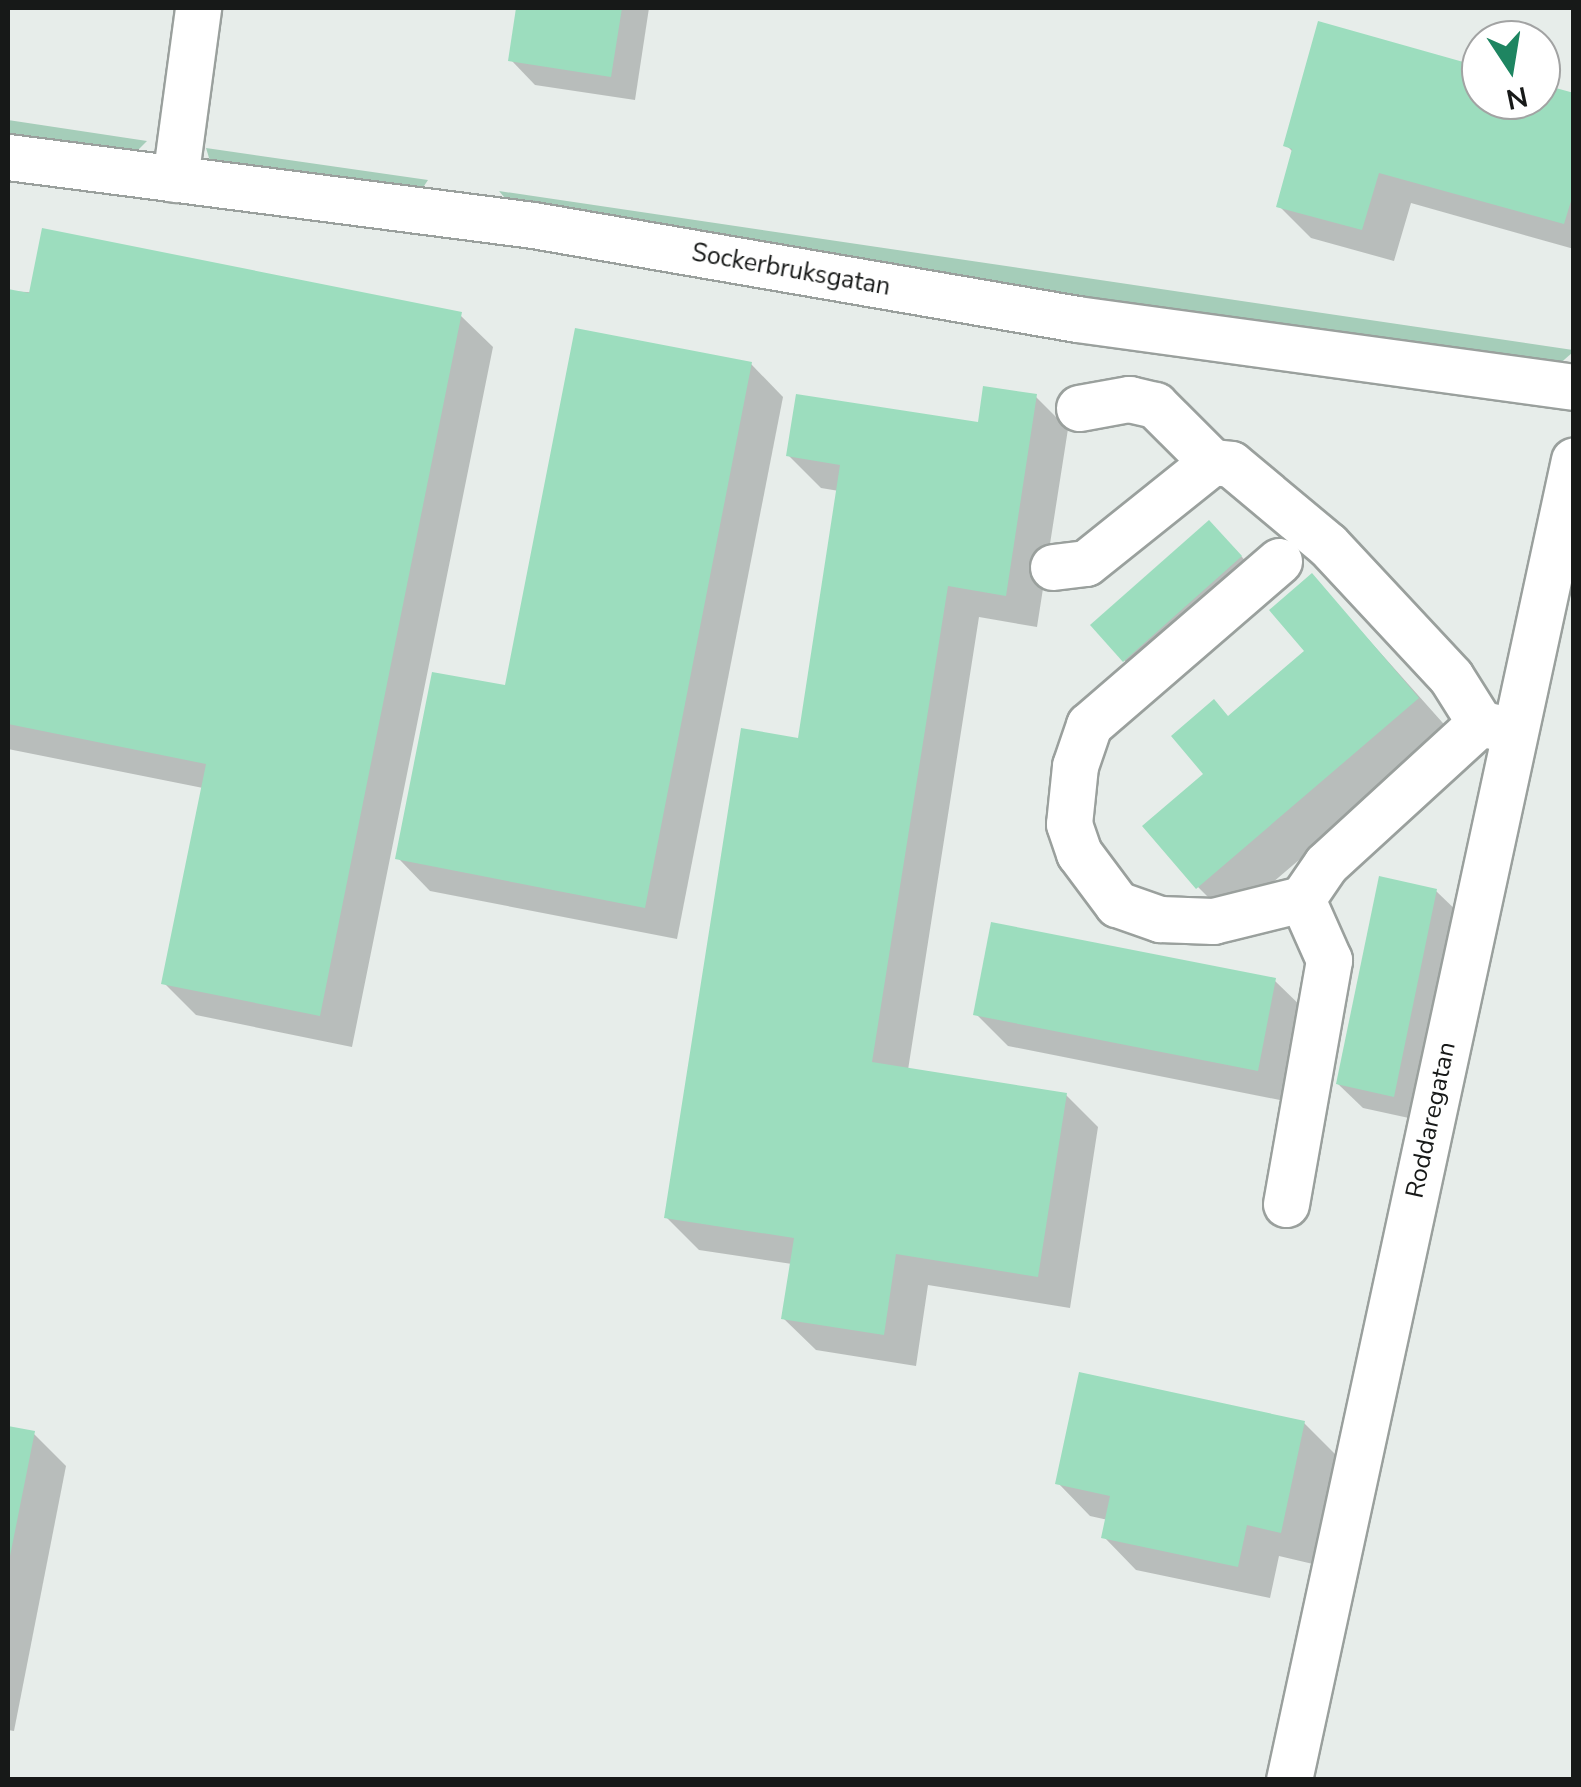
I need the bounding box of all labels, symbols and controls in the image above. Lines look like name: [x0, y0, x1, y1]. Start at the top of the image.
north arrow: [1461, 20, 1561, 120]
text: N: [1503, 77, 1531, 118]
street label: Sockerbruksgatan: [689, 238, 893, 302]
street label: Roddaregatan: [1400, 1039, 1462, 1201]

